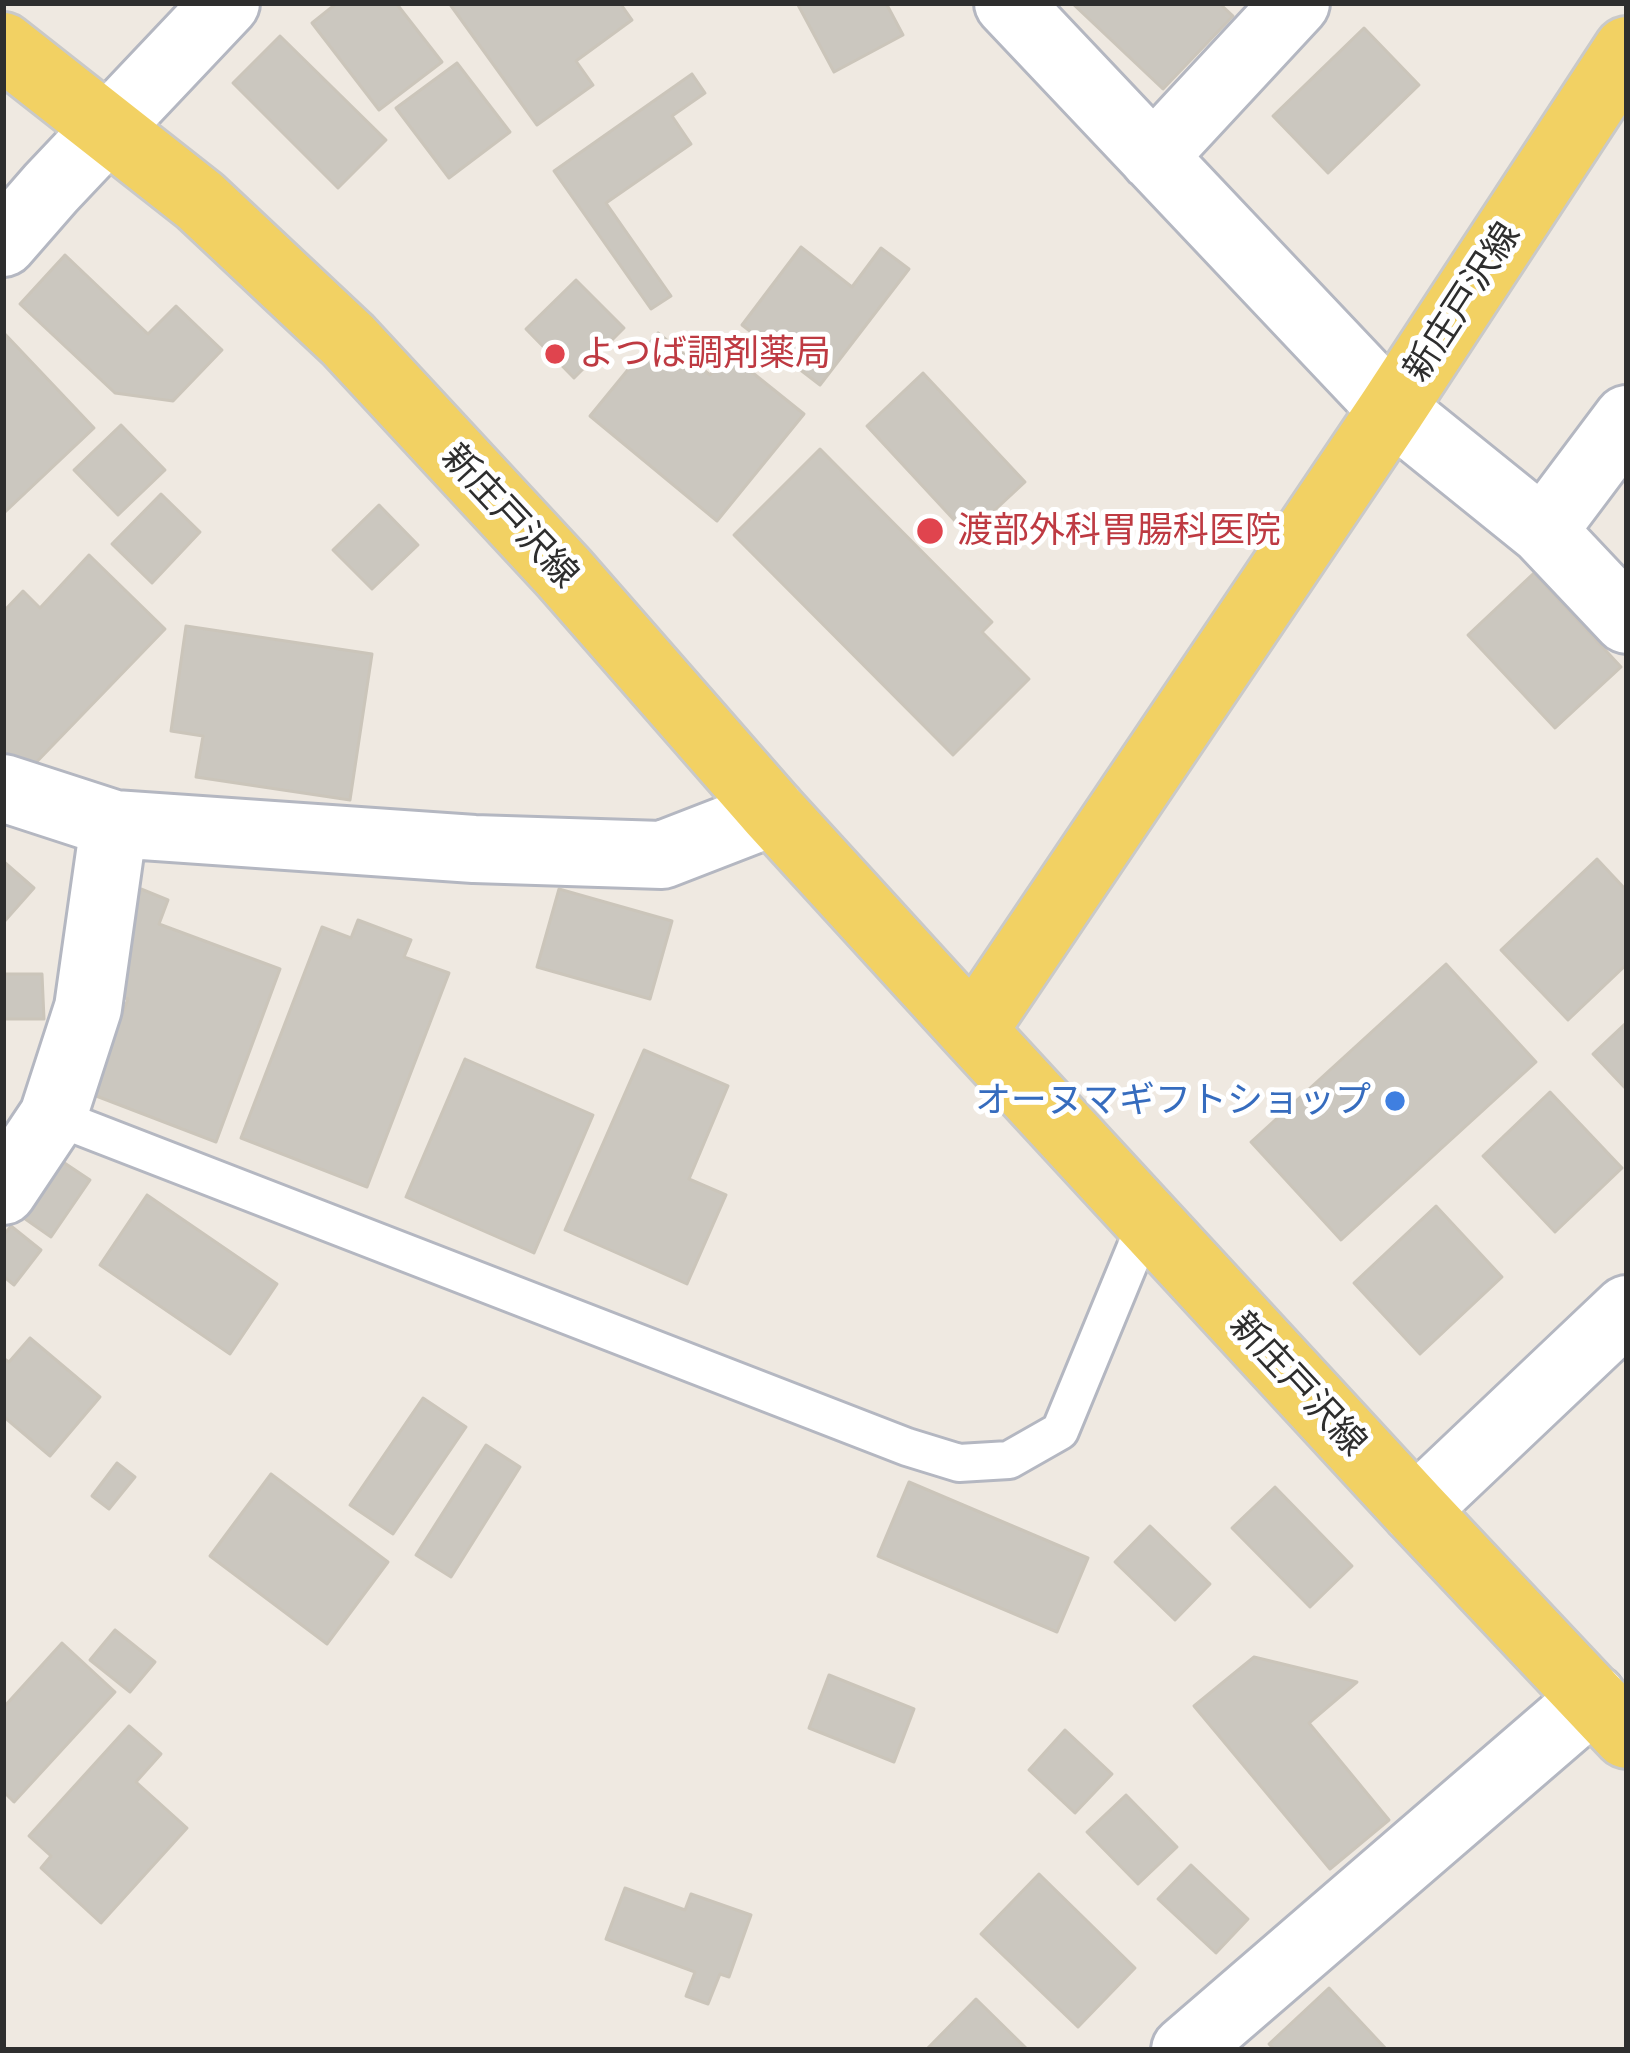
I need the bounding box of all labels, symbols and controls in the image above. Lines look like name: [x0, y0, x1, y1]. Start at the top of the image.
street label: 新庄戸沢線: [1395, 215, 1529, 389]
place label: よつば調剤薬局: [579, 332, 831, 376]
marker: よつば調剤薬局: [542, 341, 568, 367]
street label: 新庄戸沢線: [433, 435, 587, 597]
place label: 渡部外科胃腸科医院: [957, 509, 1281, 553]
marker: 渡部外科胃腸科医院: [914, 515, 946, 547]
place label: オーヌマギフトショップ: [975, 1079, 1371, 1123]
marker: オーヌマギフトショップ: [1382, 1088, 1408, 1114]
street label: 新庄戸沢線: [1221, 1303, 1375, 1465]

